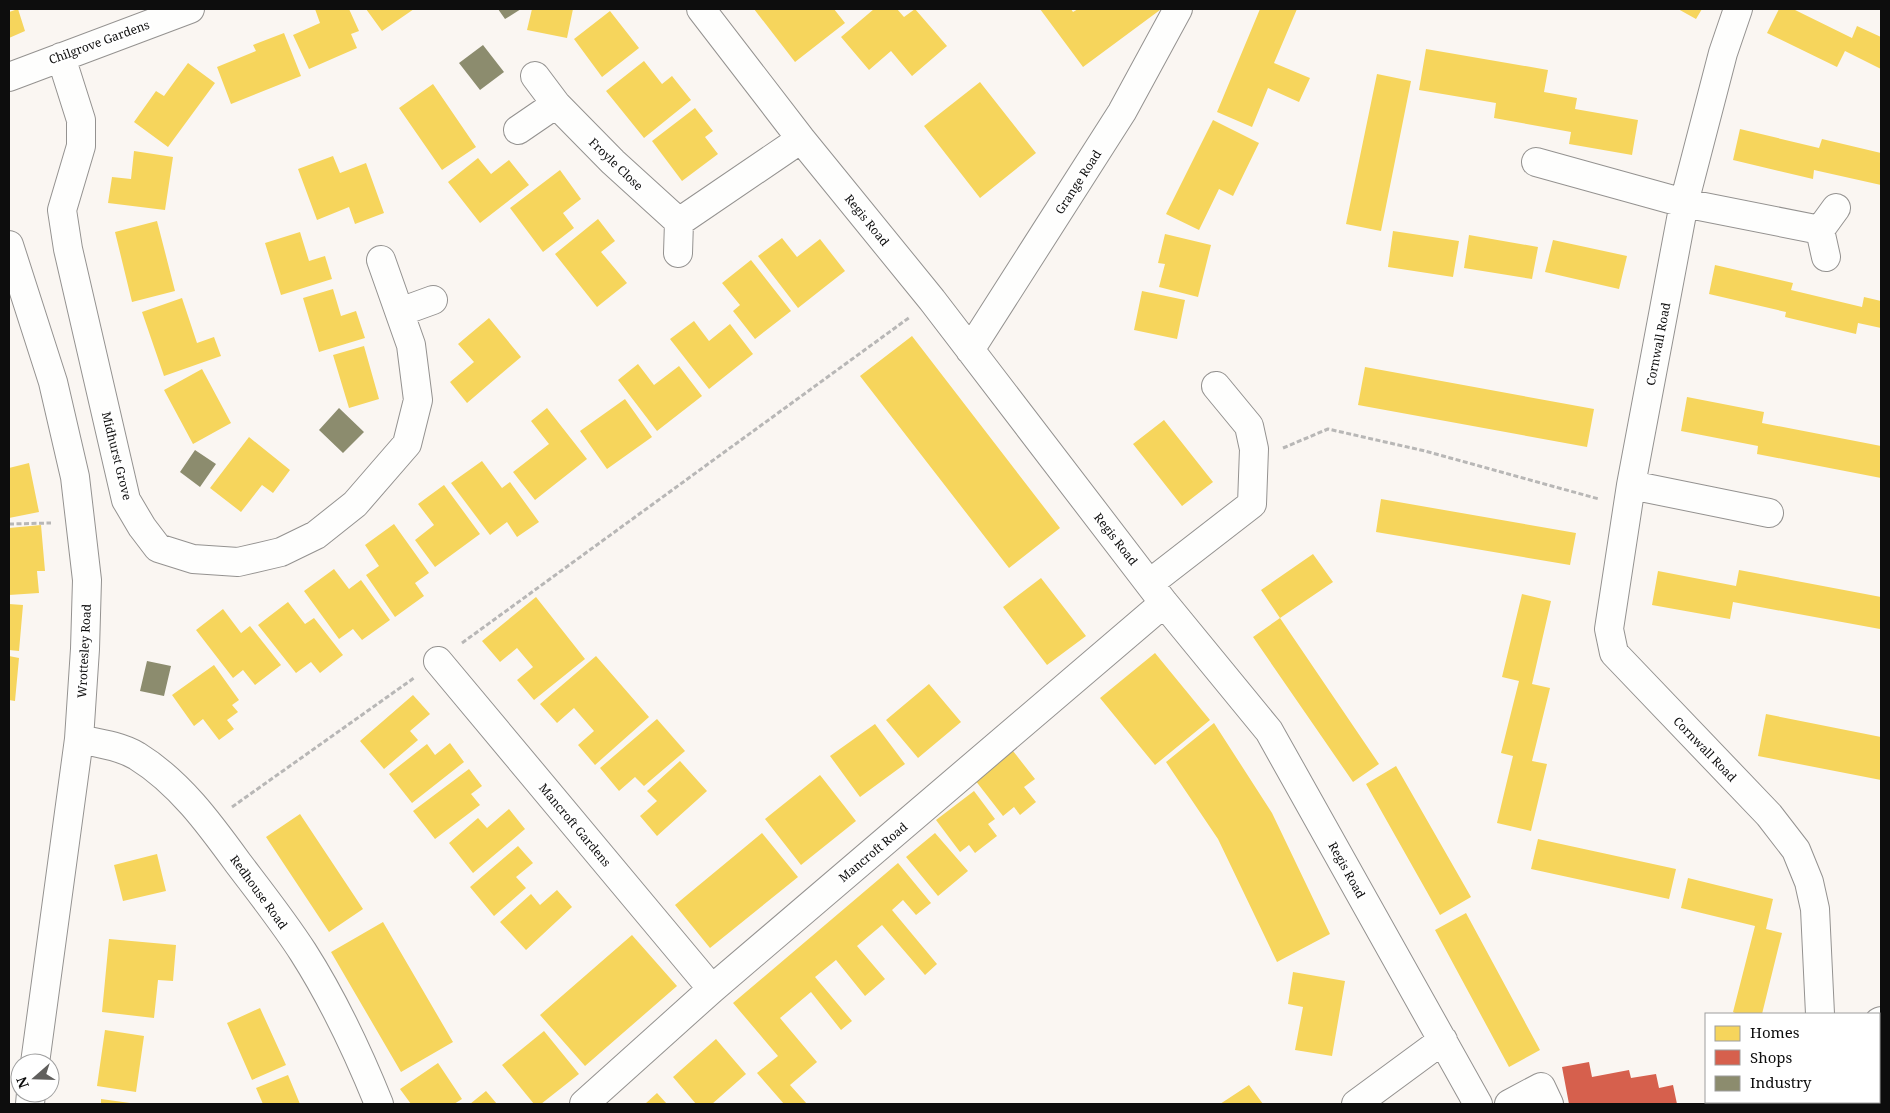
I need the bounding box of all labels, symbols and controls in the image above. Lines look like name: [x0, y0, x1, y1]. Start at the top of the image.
street label: Chilgrove Gardens: [46, 16, 152, 68]
street label: Froyle Close: [585, 134, 647, 194]
street label: Grange Road: [1051, 146, 1105, 217]
street label: Regis Road: [841, 191, 894, 250]
street label: Cornwall Road: [1642, 300, 1675, 387]
street label: Midhurst Grove: [98, 410, 136, 502]
street label: Regis Road: [1090, 509, 1142, 569]
street label: Wrottesley Road: [73, 603, 95, 699]
street label: Cornwall Road: [1670, 713, 1741, 786]
street label: Mancroft Gardens: [535, 780, 615, 870]
street label: Mancroft Road: [835, 818, 911, 886]
street label: Regis Road: [1325, 839, 1370, 902]
street label: Redhouse Road: [226, 852, 292, 933]
legend: [1705, 1013, 1880, 1103]
text: Homes: [1750, 1022, 1800, 1042]
text: Shops: [1750, 1047, 1793, 1067]
north arrow: [10, 1053, 60, 1103]
text: Industry: [1750, 1072, 1812, 1092]
text: N: [11, 1074, 33, 1091]

